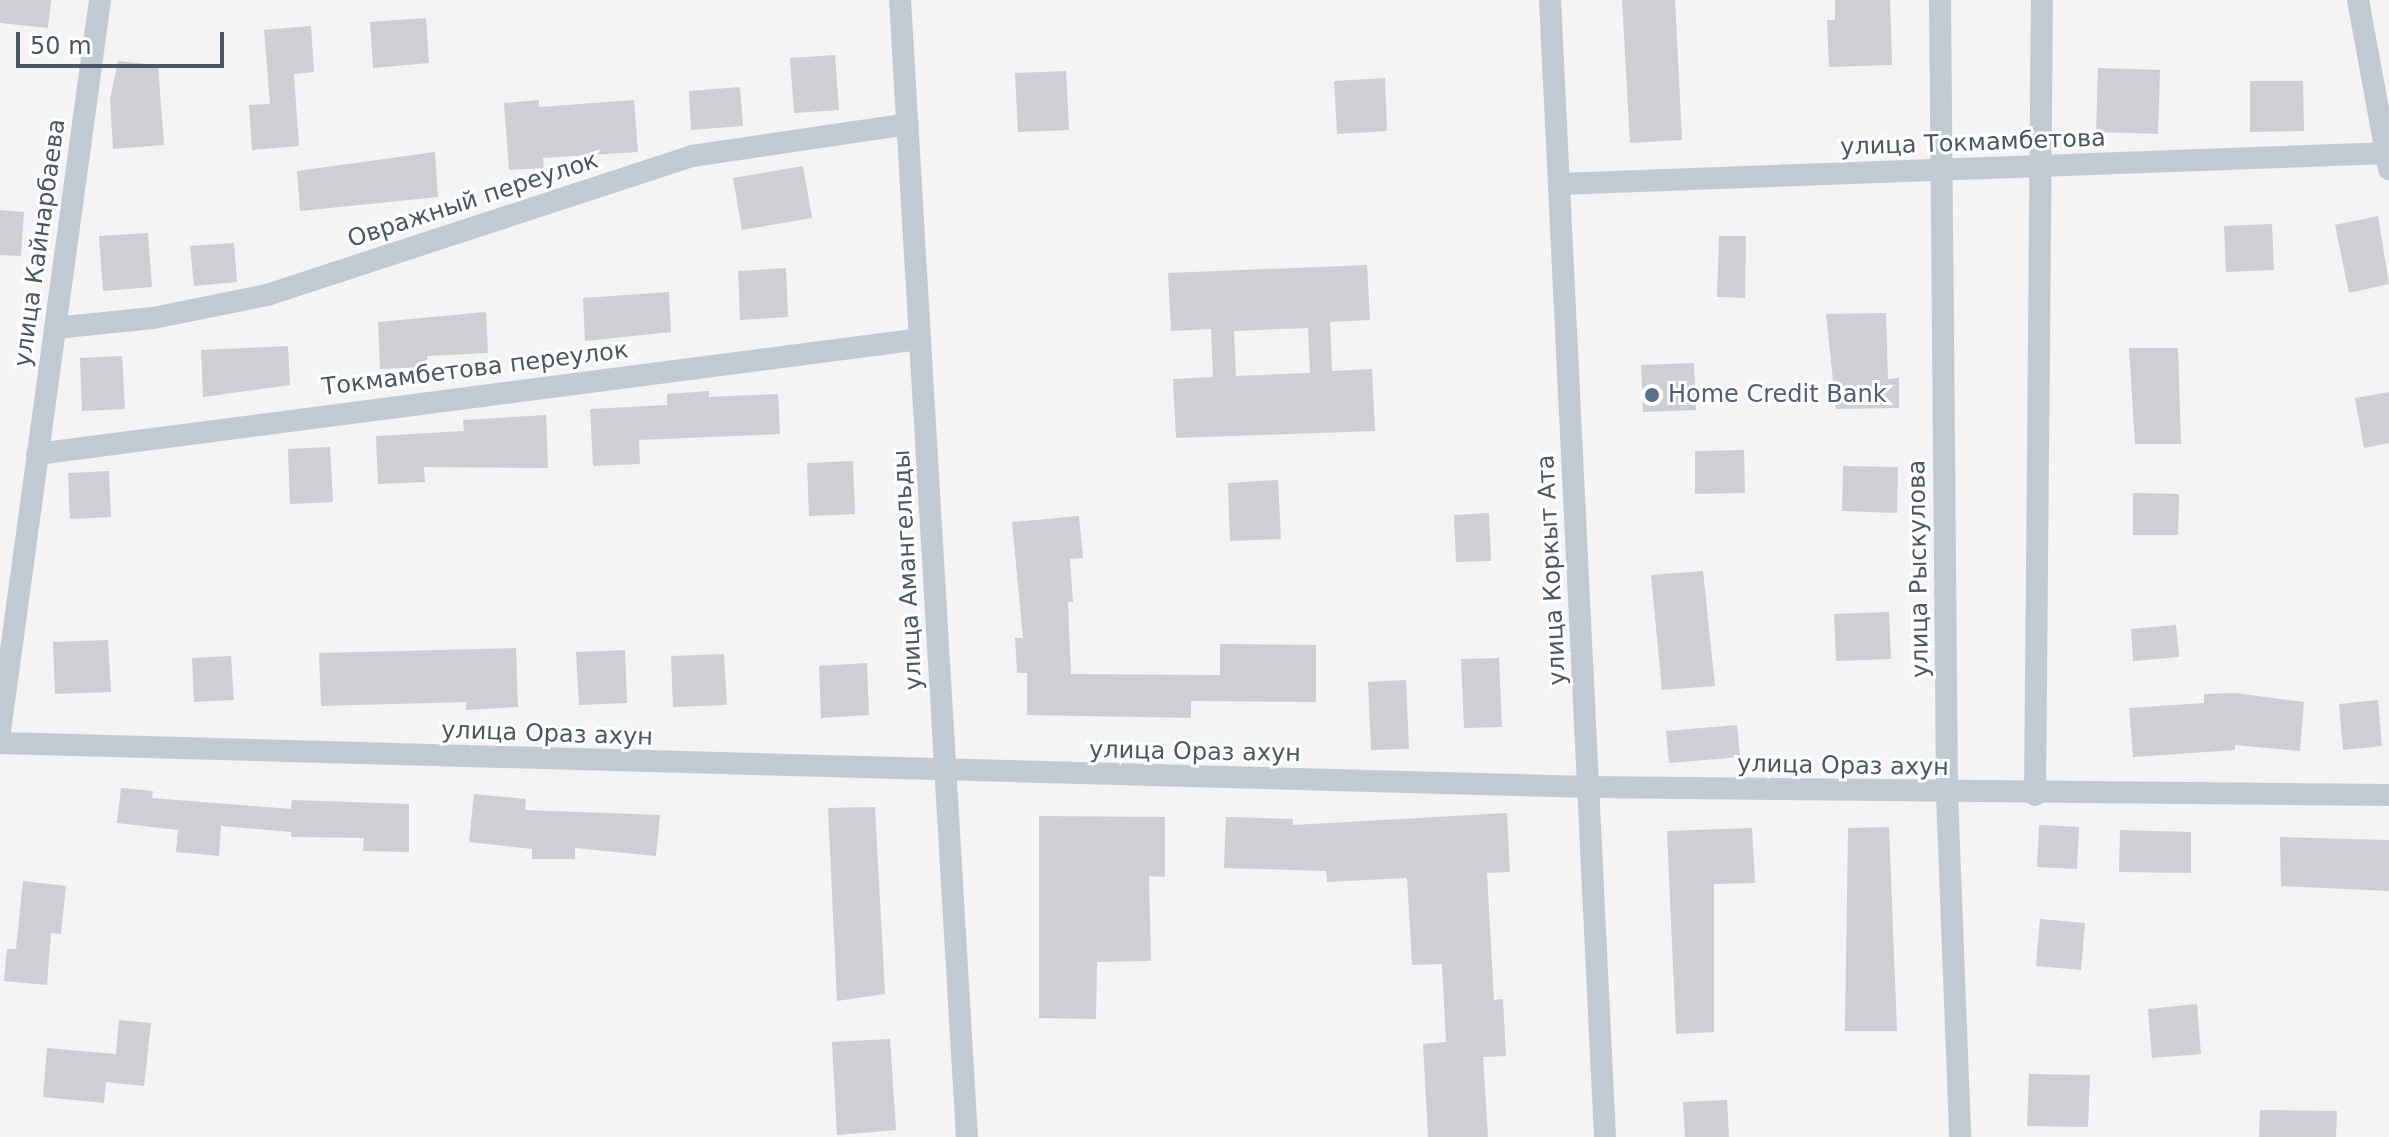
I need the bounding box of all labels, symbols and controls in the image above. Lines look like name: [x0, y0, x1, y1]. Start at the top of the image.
scale bar: [20, 16, 228, 66]
text: 50 m: [30, 32, 92, 60]
street label: улица Кайнарбаева: [8, 117, 72, 369]
street label: улица Токмамбетова: [1840, 124, 2106, 162]
street label: Овражный переулок: [344, 146, 602, 254]
street label: Токмамбетова переулок: [320, 336, 630, 402]
place label: Home Credit Bank: [1668, 381, 1887, 409]
marker: Home Credit Bank: [1643, 386, 1661, 404]
street label: улица Амангельды: [887, 449, 929, 691]
street label: улица Коркыт Ата: [1532, 454, 1572, 686]
street label: улица Рыскулова: [1903, 460, 1935, 678]
street label: улица Ораз ахун: [441, 716, 653, 752]
street label: улица Ораз ахун: [1089, 736, 1301, 768]
street label: улица Ораз ахун: [1737, 750, 1949, 782]

